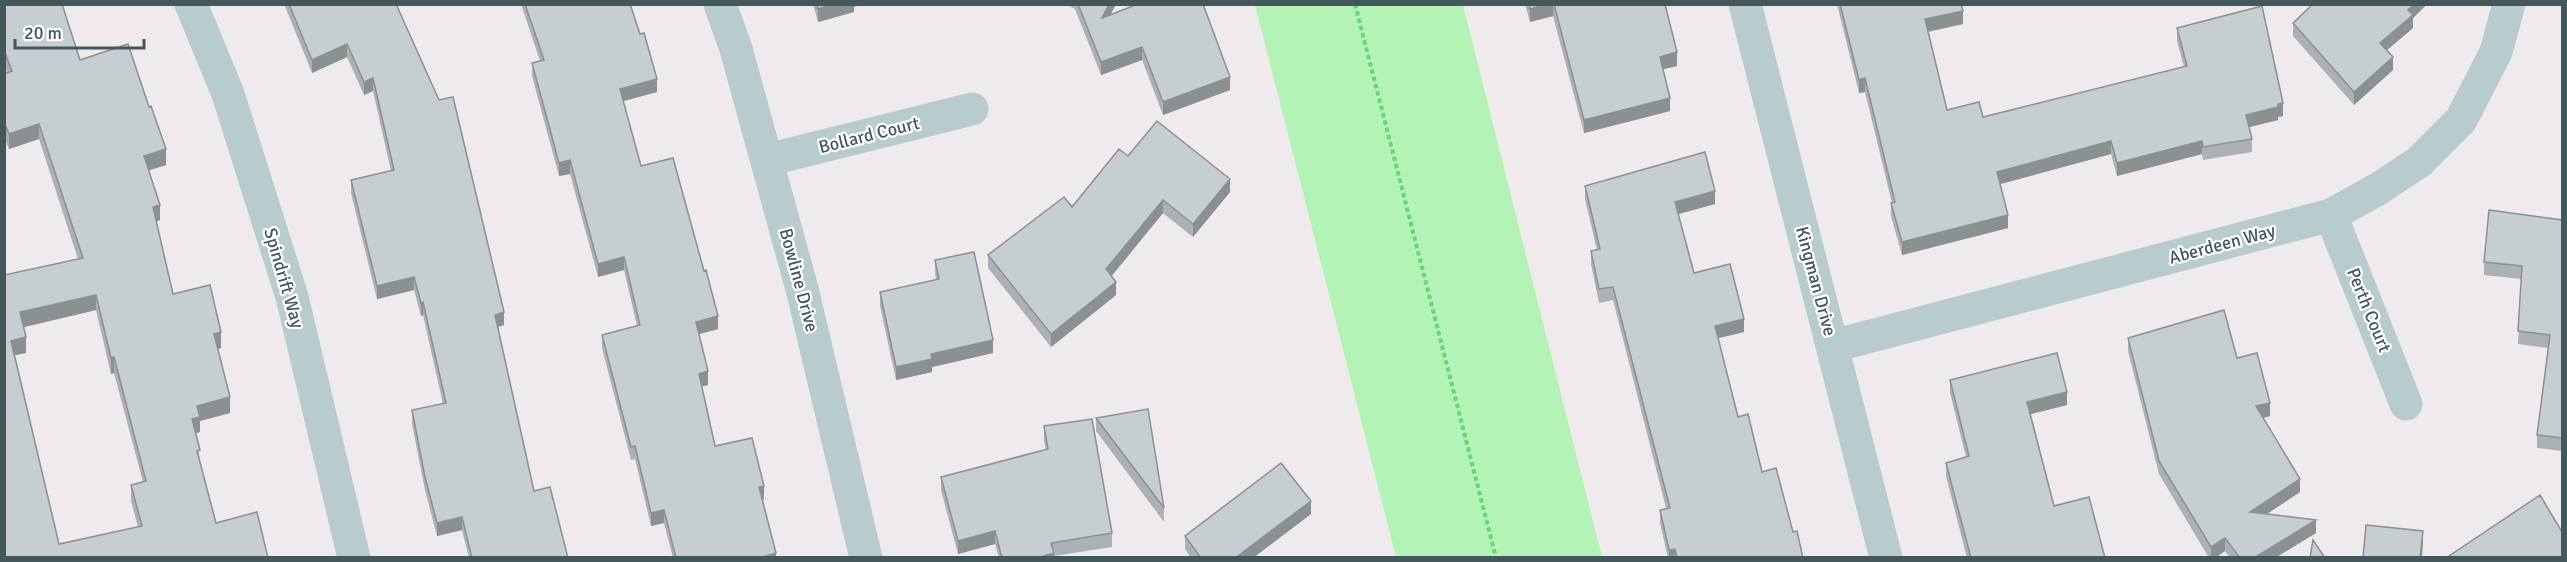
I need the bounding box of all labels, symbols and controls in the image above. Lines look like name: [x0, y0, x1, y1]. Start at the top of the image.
scale bar: [15, 12, 144, 50]
text: 20 m: [24, 22, 62, 44]
street label: Bollard Court: [816, 112, 922, 158]
street label: Aberdeen Way: [2166, 219, 2278, 269]
street label: Kingman Drive: [1791, 224, 1841, 338]
street label: Spindrift Way: [259, 225, 309, 331]
street label: Bowline Drive: [775, 226, 823, 334]
street label: Perth Court: [2342, 265, 2396, 355]

